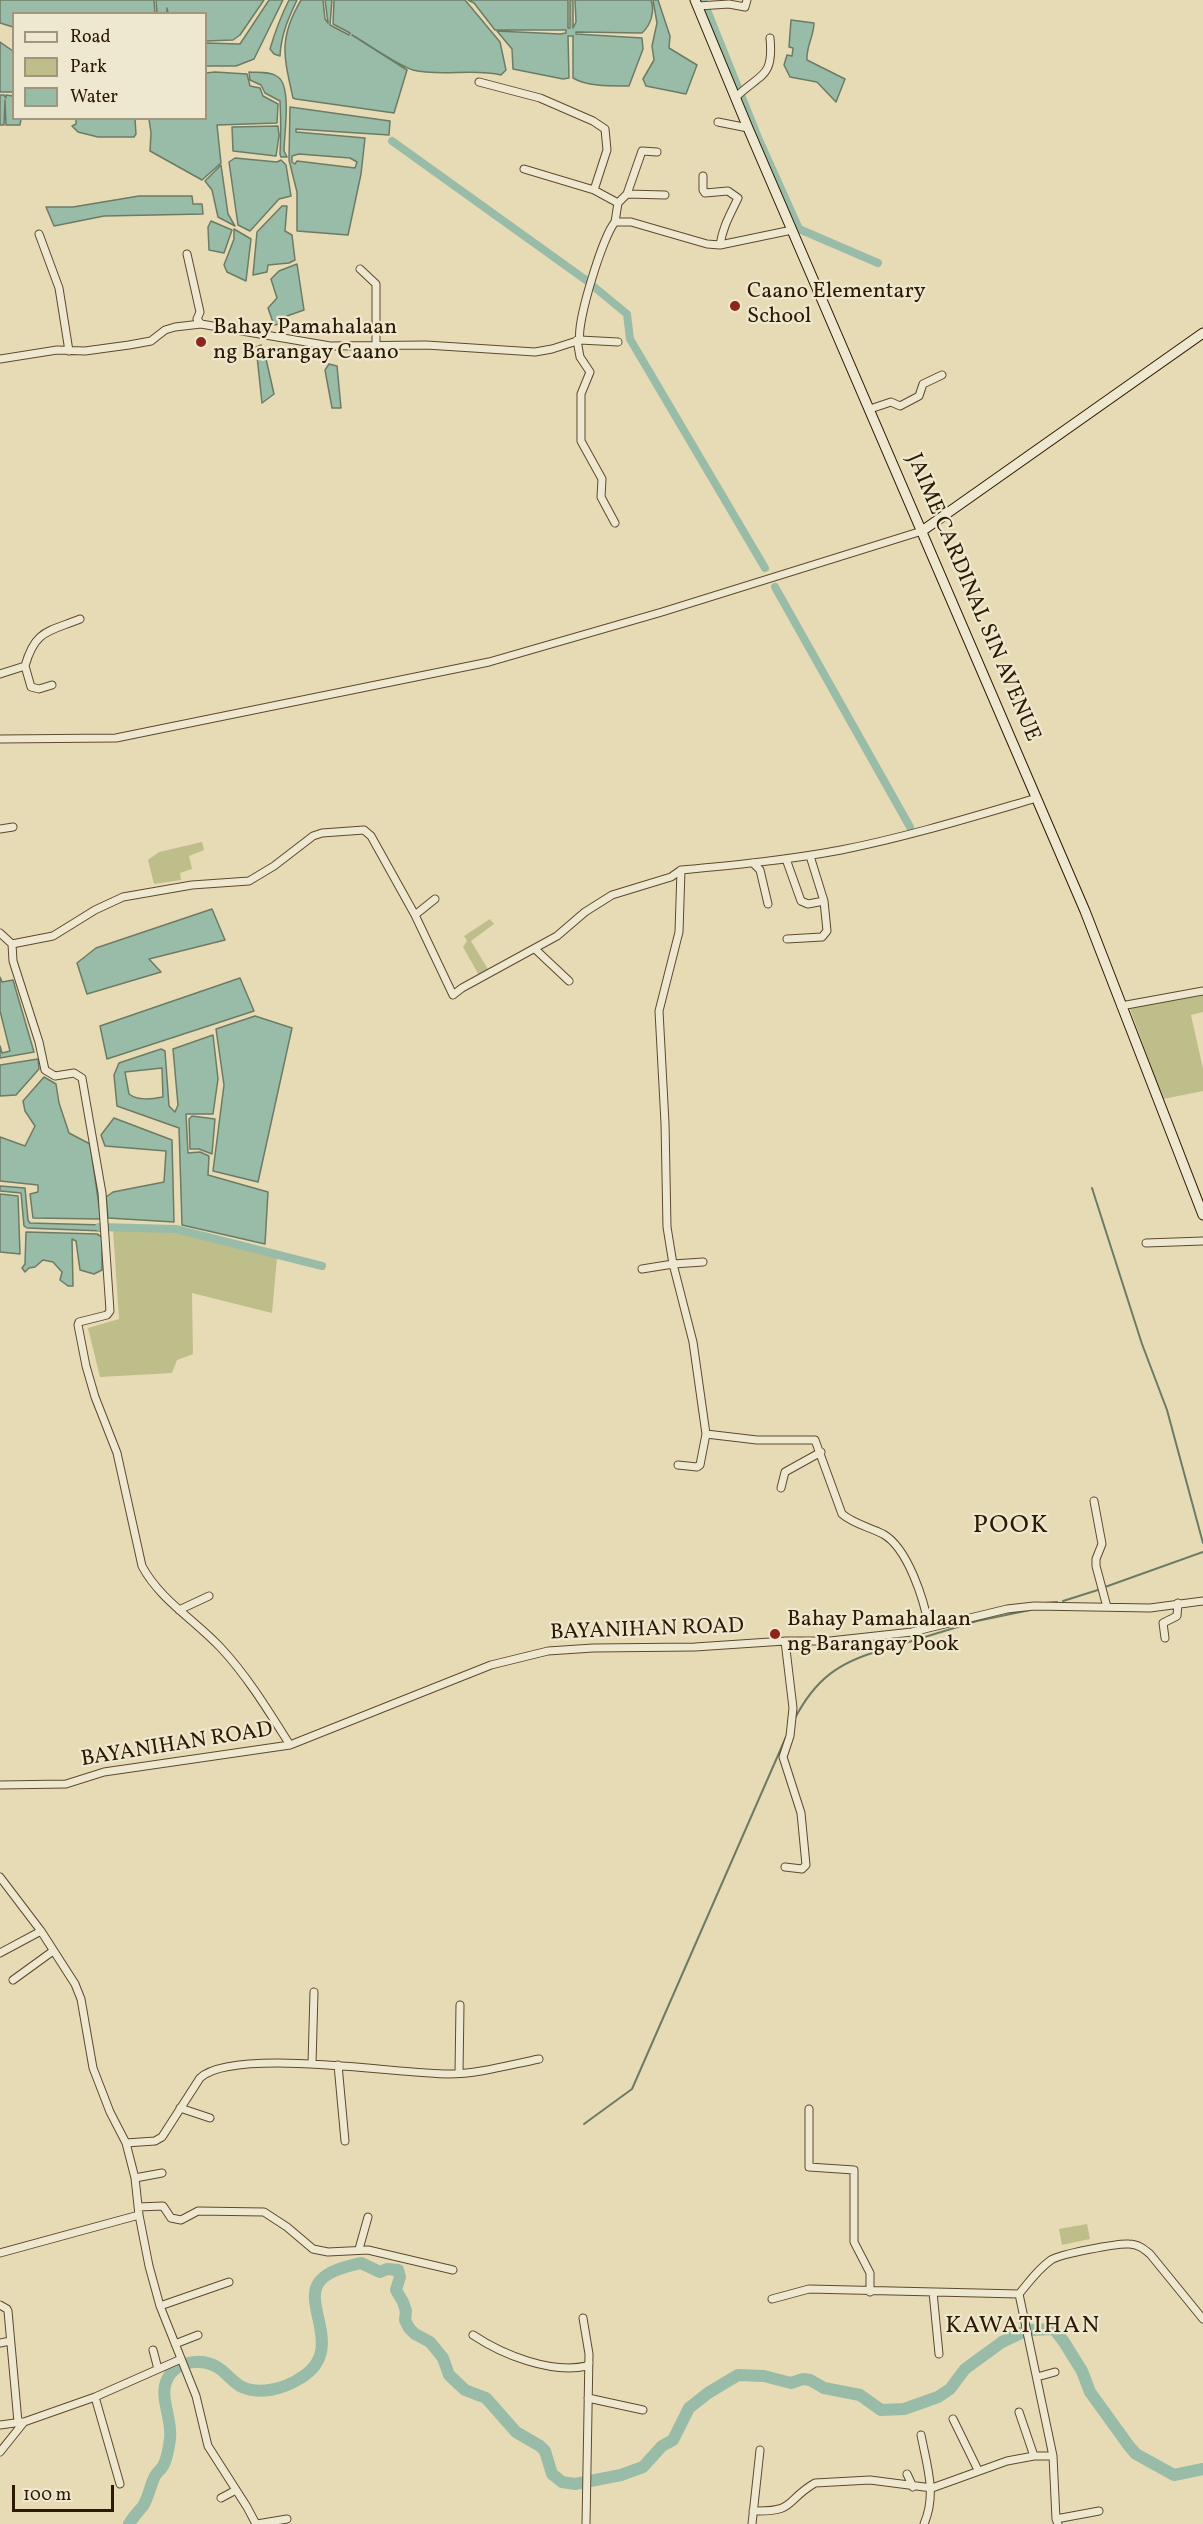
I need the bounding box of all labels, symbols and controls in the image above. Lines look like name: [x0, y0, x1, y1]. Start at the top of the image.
legend: [12, 12, 207, 120]
text: Road: [70, 25, 111, 50]
text: Park: [70, 55, 107, 80]
text: Water: [70, 85, 118, 110]
place label: Caano Elementary School: [747, 280, 926, 332]
marker: Caano Elementary School: [728, 299, 742, 313]
place label: Bahay Pamahalaan ng Barangay Caano: [213, 316, 399, 368]
marker: Bahay Pamahalaan ng Barangay Caano: [194, 335, 208, 349]
street label: JAIME CARDINAL SIN AVENUE: [899, 450, 1045, 746]
district label: POOK: [973, 1511, 1049, 1543]
place label: Bahay Pamahalaan ng Barangay Pook: [787, 1608, 971, 1660]
street label: BAYANIHAN ROAD: [550, 1614, 744, 1648]
marker: Bahay Pamahalaan ng Barangay Pook: [768, 1627, 782, 1641]
street label: BAYANIHAN ROAD: [79, 1718, 275, 1774]
district label: KAWATIHAN: [945, 2314, 1101, 2342]
scale bar: [15, 2473, 117, 2511]
text: 100 m: [23, 2483, 72, 2508]

